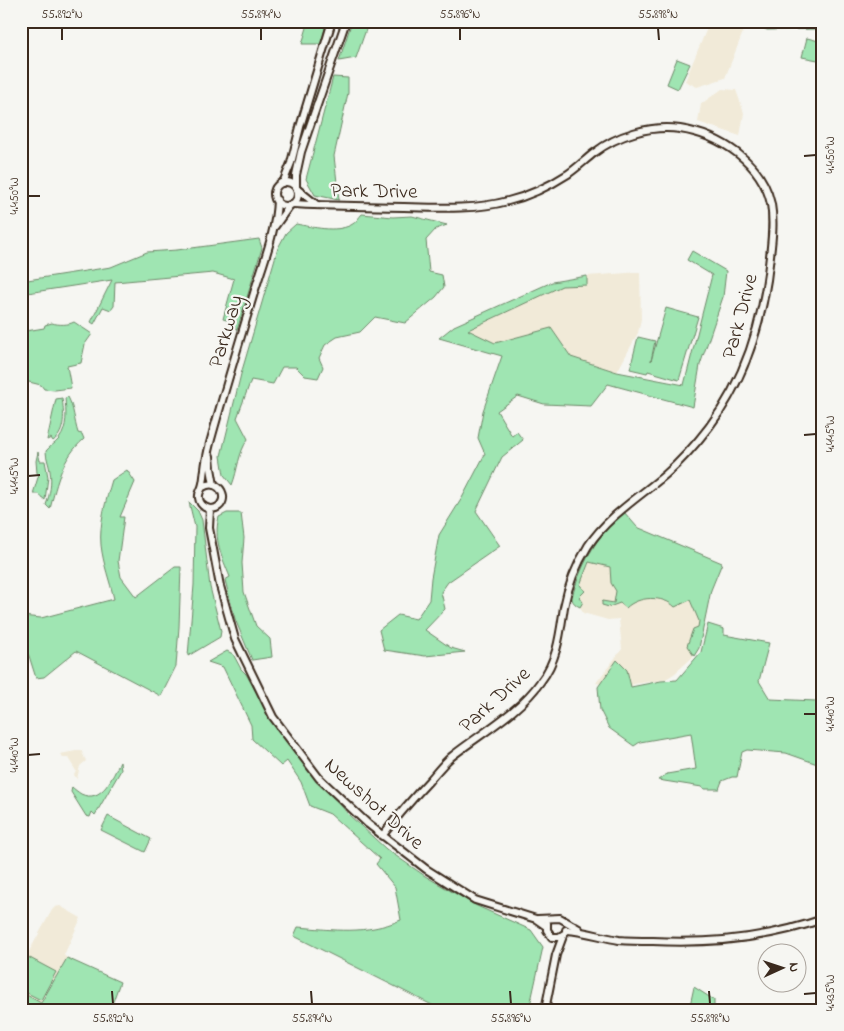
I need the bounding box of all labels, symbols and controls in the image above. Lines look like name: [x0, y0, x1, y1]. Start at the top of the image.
text: 55.892°N: [41, 6, 83, 24]
text: 55.894°N: [241, 6, 281, 24]
text: 55.896°N: [440, 6, 480, 24]
text: 55.898°N: [638, 6, 678, 24]
text: 4.450°W: [822, 137, 840, 173]
street label: Park Drive: [330, 176, 418, 208]
text: 4.450°W: [6, 178, 24, 214]
street label: Park Drive: [715, 270, 767, 362]
street label: Parkway: [202, 291, 254, 372]
text: 4.445°W: [822, 416, 840, 452]
text: 4.445°W: [6, 458, 24, 494]
street label: Park Drive: [453, 660, 538, 741]
text: 4.440°W: [822, 697, 840, 731]
text: 4.440°W: [6, 738, 24, 772]
street label: Newshot Drive: [317, 751, 431, 858]
north arrow: [756, 944, 806, 994]
text: N: [783, 962, 804, 973]
text: 4.435°W: [822, 975, 840, 1011]
text: 55.892°N: [92, 1010, 134, 1028]
text: 55.894°N: [292, 1010, 332, 1028]
text: 55.896°N: [491, 1010, 531, 1028]
text: 55.898°N: [690, 1010, 730, 1028]

